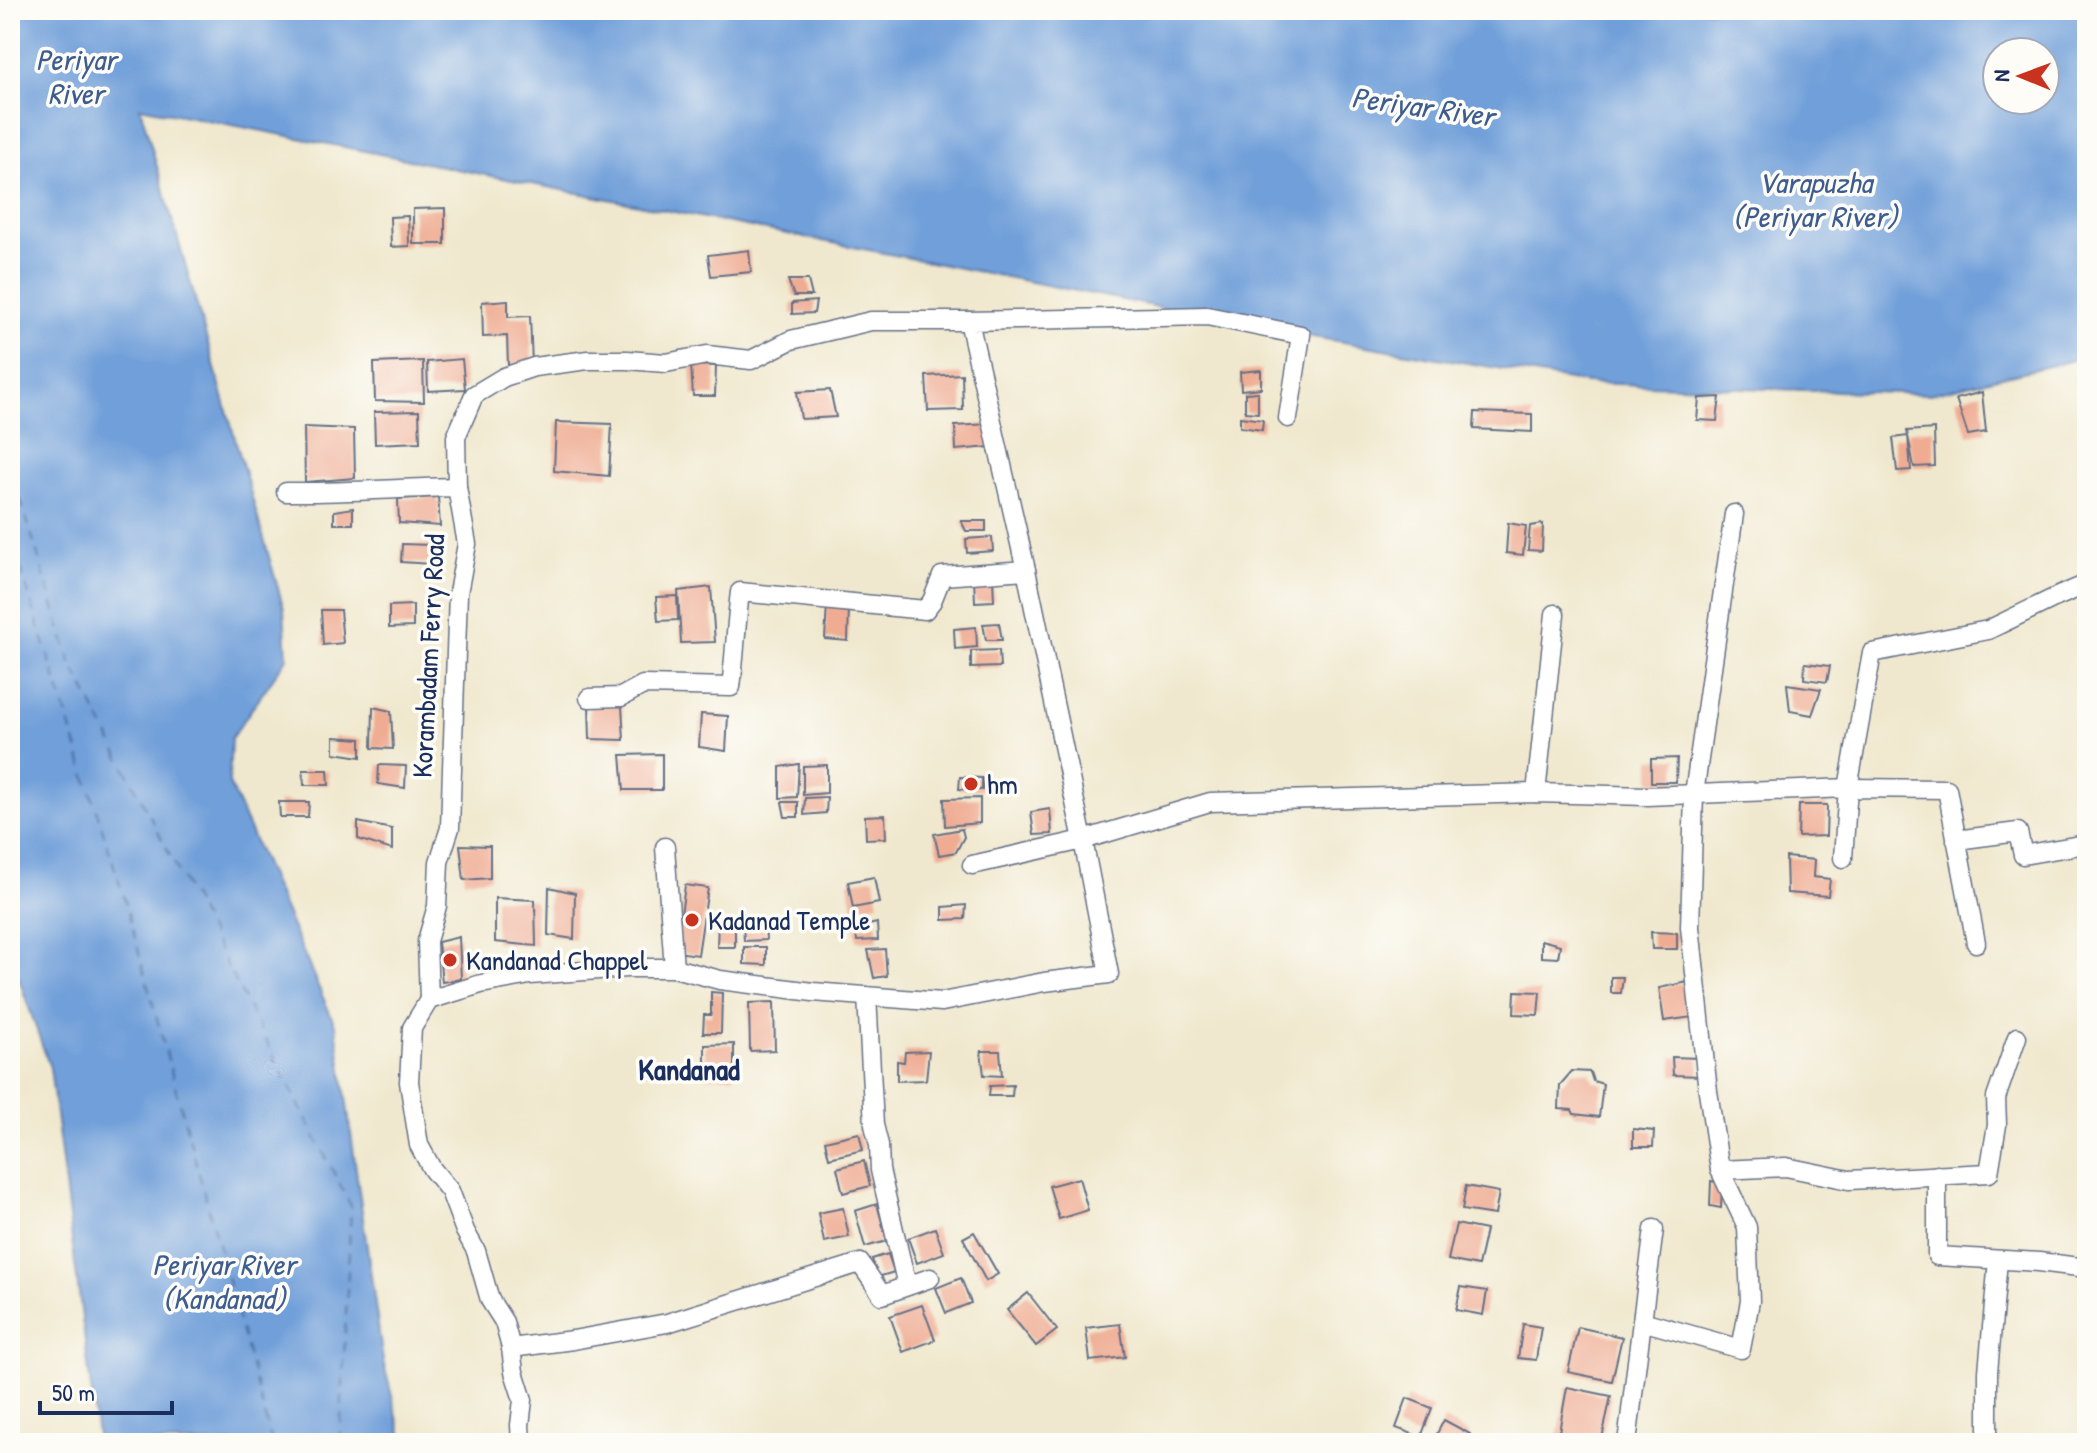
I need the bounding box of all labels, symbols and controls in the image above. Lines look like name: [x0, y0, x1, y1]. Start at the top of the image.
north arrow: [1981, 36, 2061, 116]
water label: Periyar River: [36, 39, 120, 113]
text: N: [1986, 69, 2016, 82]
water label: Periyar River: [1349, 76, 1500, 137]
water label: Varapuzha (Periyar River): [1733, 162, 1899, 237]
street label: Korambadam Ferry Road: [403, 533, 453, 779]
place label: hm: [987, 765, 1018, 803]
marker: hm: [962, 775, 980, 793]
place label: Kadanad Temple: [708, 901, 870, 939]
marker: Kadanad Temple: [683, 911, 701, 929]
place label: Kandanad Chappel: [466, 941, 648, 979]
marker: Kandanad Chappel: [441, 951, 459, 969]
district label: Kandanad: [638, 1049, 740, 1089]
water label: Periyar River (Kandanad): [152, 1244, 299, 1318]
scale bar: [40, 1365, 172, 1415]
text: 50 m: [52, 1376, 95, 1408]

